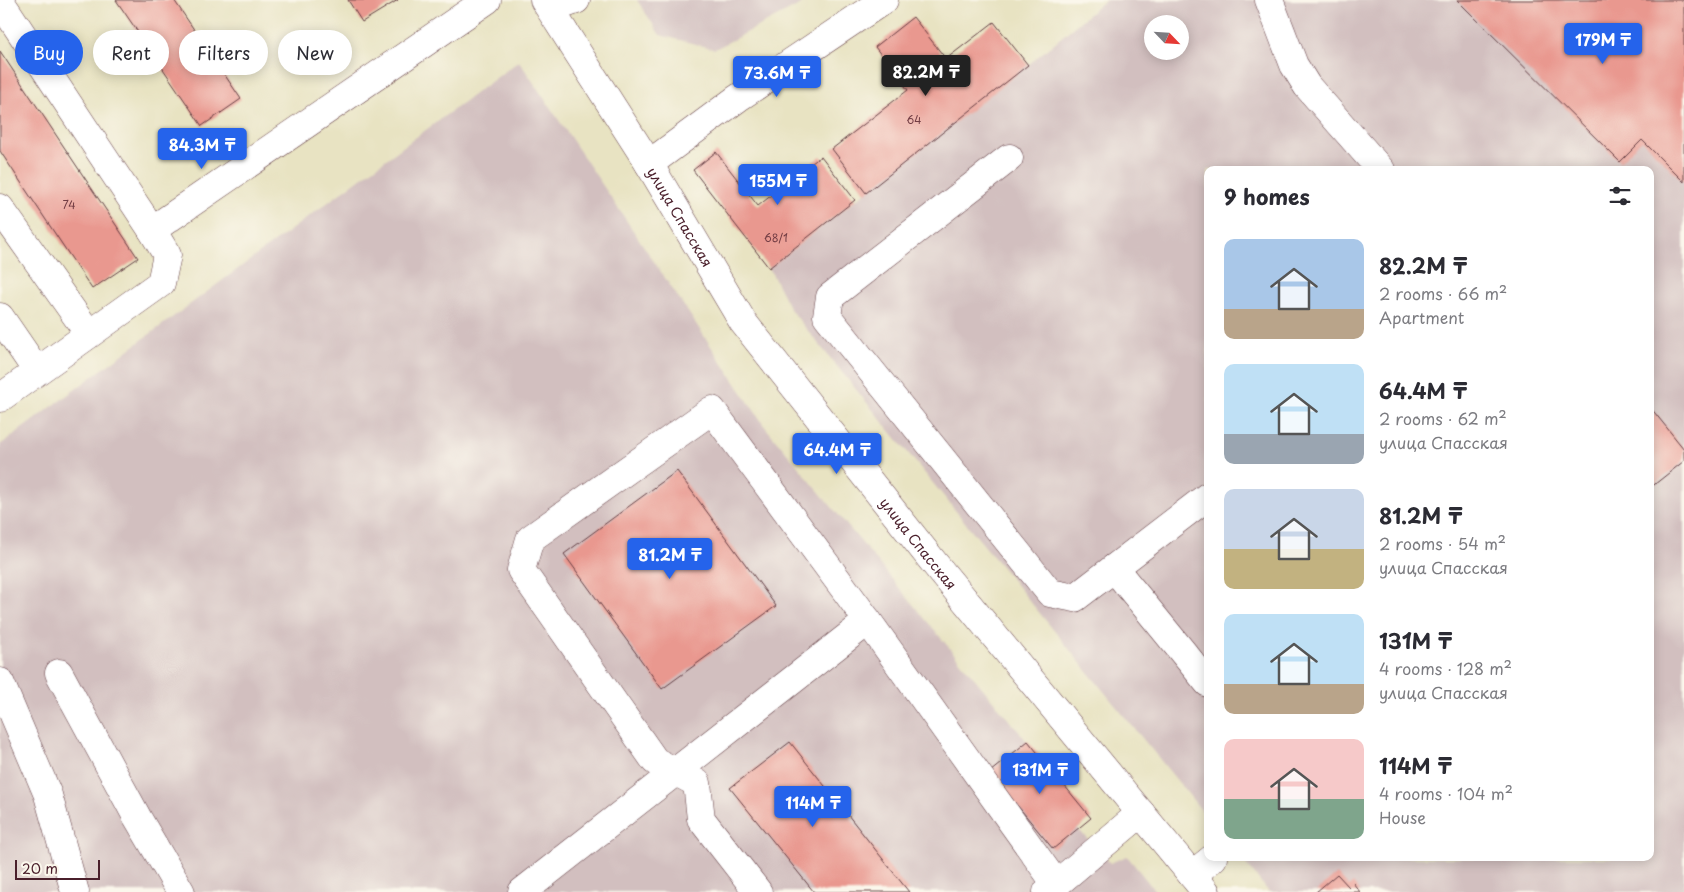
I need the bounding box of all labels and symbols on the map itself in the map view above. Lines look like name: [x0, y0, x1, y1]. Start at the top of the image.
north arrow: [1144, 15, 1189, 60]
pin: 179M ₸: [1562, 22, 1644, 65]
pin: 82.2M ₸: [880, 54, 972, 97]
pin: 73.6M ₸: [731, 56, 823, 98]
house number: 64: [907, 111, 921, 128]
pin: 84.3M ₸: [156, 128, 248, 170]
street label: улица Спасская: [642, 163, 718, 271]
pin: 155M ₸: [737, 164, 819, 206]
house number: 74: [62, 196, 76, 213]
house number: 68/1: [764, 229, 788, 246]
pin: 64.4M ₸: [791, 432, 883, 475]
street label: улица Спасская: [875, 493, 962, 594]
pin: 81.2M ₸: [624, 538, 716, 580]
pin: 131M ₸: [999, 752, 1081, 795]
pin: 114M ₸: [772, 786, 854, 828]
scale bar: [15, 857, 100, 880]

